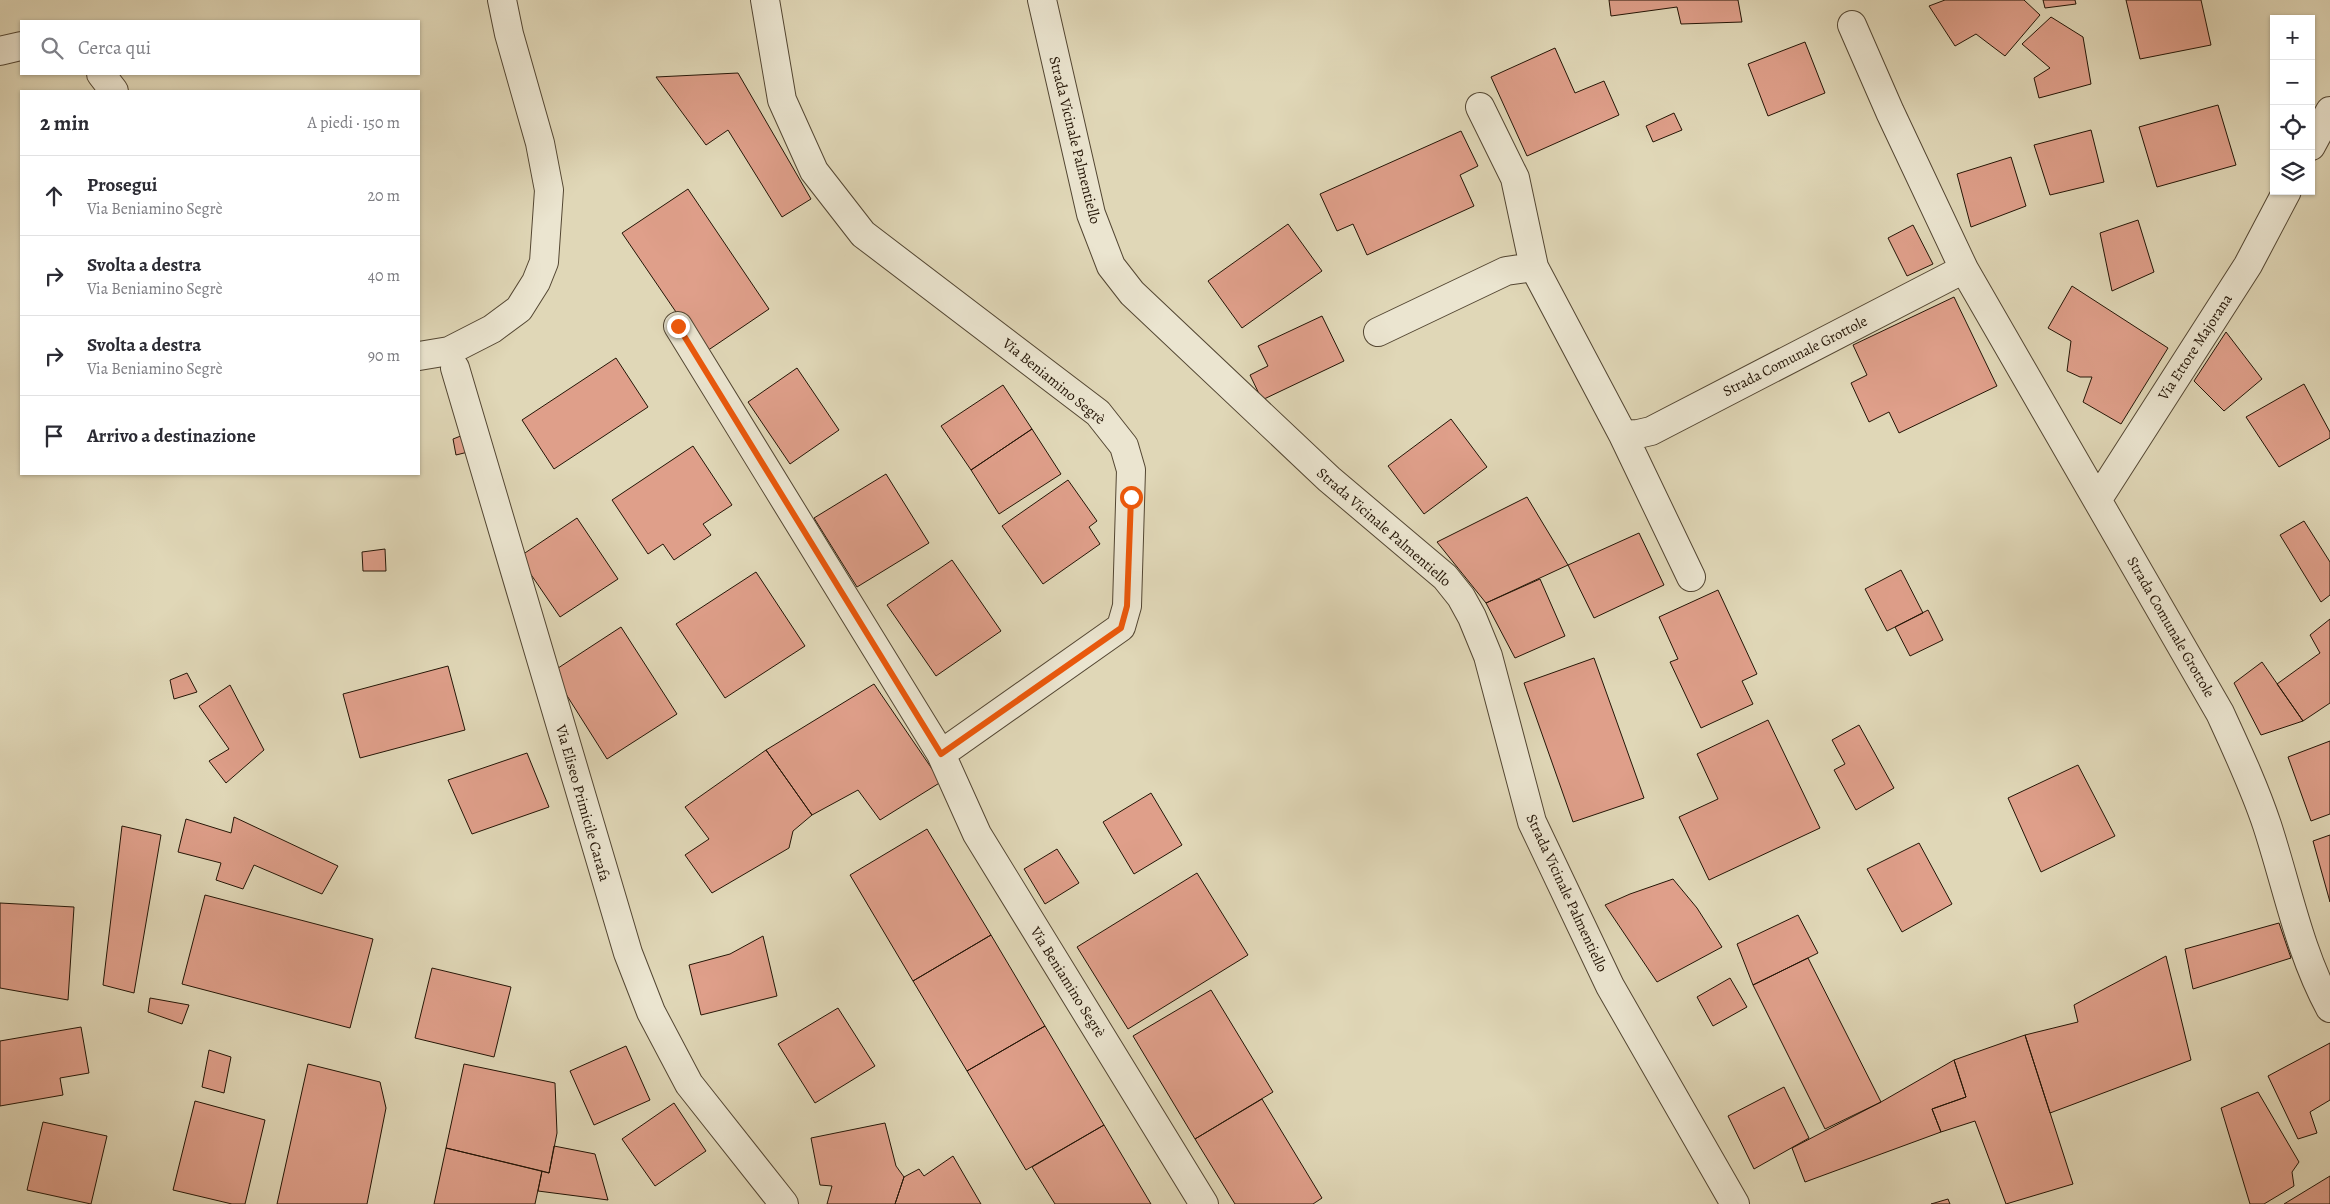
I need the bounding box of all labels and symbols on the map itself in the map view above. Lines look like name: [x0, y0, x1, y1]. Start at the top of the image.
street label: Strada Vicinale Palmentiello: [1044, 54, 1106, 226]
street label: Via Ettore Majorana: [2153, 290, 2237, 405]
street label: Strada Comunale Grottole: [1719, 311, 1871, 401]
route end: [667, 315, 690, 338]
street label: Via Beniamino Segrè: [998, 333, 1110, 429]
street label: Strada Vicinale Palmentiello: [1312, 463, 1456, 591]
route start: [1120, 486, 1143, 509]
street label: Strada Comunale Grottole: [2122, 553, 2220, 701]
street label: Via Eliseo Primicile Carafa: [551, 721, 615, 884]
street label: Strada Vicinale Palmentiello: [1522, 811, 1612, 975]
street label: Via Beniamino Segrè: [1025, 922, 1110, 1041]

